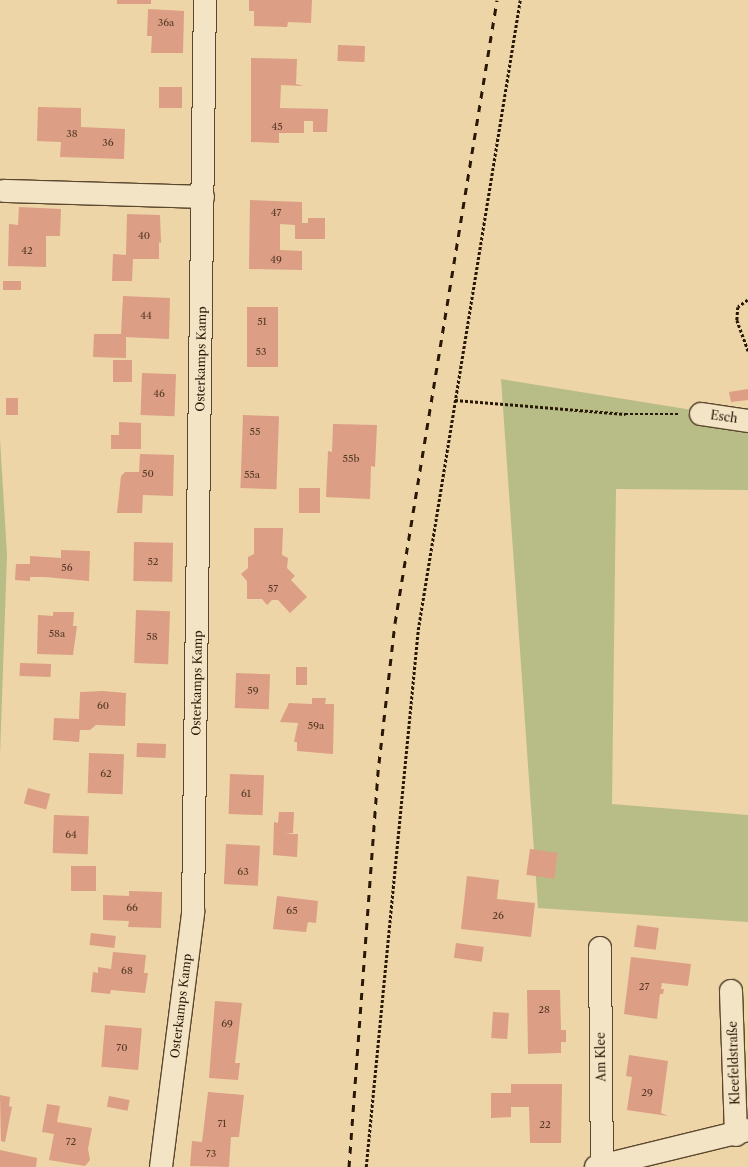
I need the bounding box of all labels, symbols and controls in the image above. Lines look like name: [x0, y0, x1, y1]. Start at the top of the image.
house number: 36a: [158, 17, 174, 29]
house number: 45: [271, 121, 283, 133]
house number: 38: [66, 128, 78, 140]
house number: 36: [102, 137, 114, 149]
house number: 47: [271, 207, 281, 219]
house number: 40: [138, 230, 150, 242]
house number: 42: [21, 245, 33, 257]
house number: 49: [270, 254, 282, 266]
street label: Osterkamps Kamp: [193, 306, 209, 412]
house number: 44: [140, 310, 152, 322]
house number: 51: [257, 316, 267, 328]
house number: 53: [256, 346, 266, 358]
house number: 46: [153, 388, 165, 400]
street label: Esch: [709, 408, 739, 426]
house number: 55: [250, 426, 260, 438]
house number: 55b: [343, 453, 359, 465]
house number: 50: [142, 468, 154, 480]
house number: 55a: [244, 469, 260, 481]
house number: 52: [147, 556, 159, 568]
house number: 56: [61, 562, 73, 574]
house number: 57: [268, 583, 278, 595]
house number: 58a: [49, 628, 65, 640]
street label: Osterkamps Kamp: [189, 630, 205, 736]
house number: 58: [146, 631, 158, 643]
house number: 59: [247, 685, 259, 697]
house number: 60: [97, 700, 109, 712]
house number: 59a: [308, 720, 324, 732]
house number: 62: [100, 768, 112, 780]
house number: 61: [241, 788, 251, 800]
house number: 64: [65, 829, 77, 841]
house number: 63: [237, 866, 249, 878]
house number: 66: [126, 902, 138, 914]
house number: 65: [286, 905, 298, 917]
house number: 26: [492, 910, 504, 922]
street label: Osterkamps Kamp: [167, 953, 195, 1059]
house number: 68: [121, 965, 133, 977]
house number: 27: [639, 981, 649, 993]
house number: 28: [538, 1004, 550, 1016]
house number: 69: [221, 1018, 233, 1030]
street label: Kleefeldstraße: [725, 1021, 743, 1105]
street label: Am Klee: [593, 1032, 609, 1082]
house number: 70: [116, 1042, 128, 1054]
house number: 29: [641, 1087, 653, 1099]
house number: 71: [217, 1118, 227, 1130]
house number: 22: [539, 1119, 551, 1131]
house number: 72: [66, 1136, 76, 1148]
house number: 73: [206, 1148, 216, 1160]

